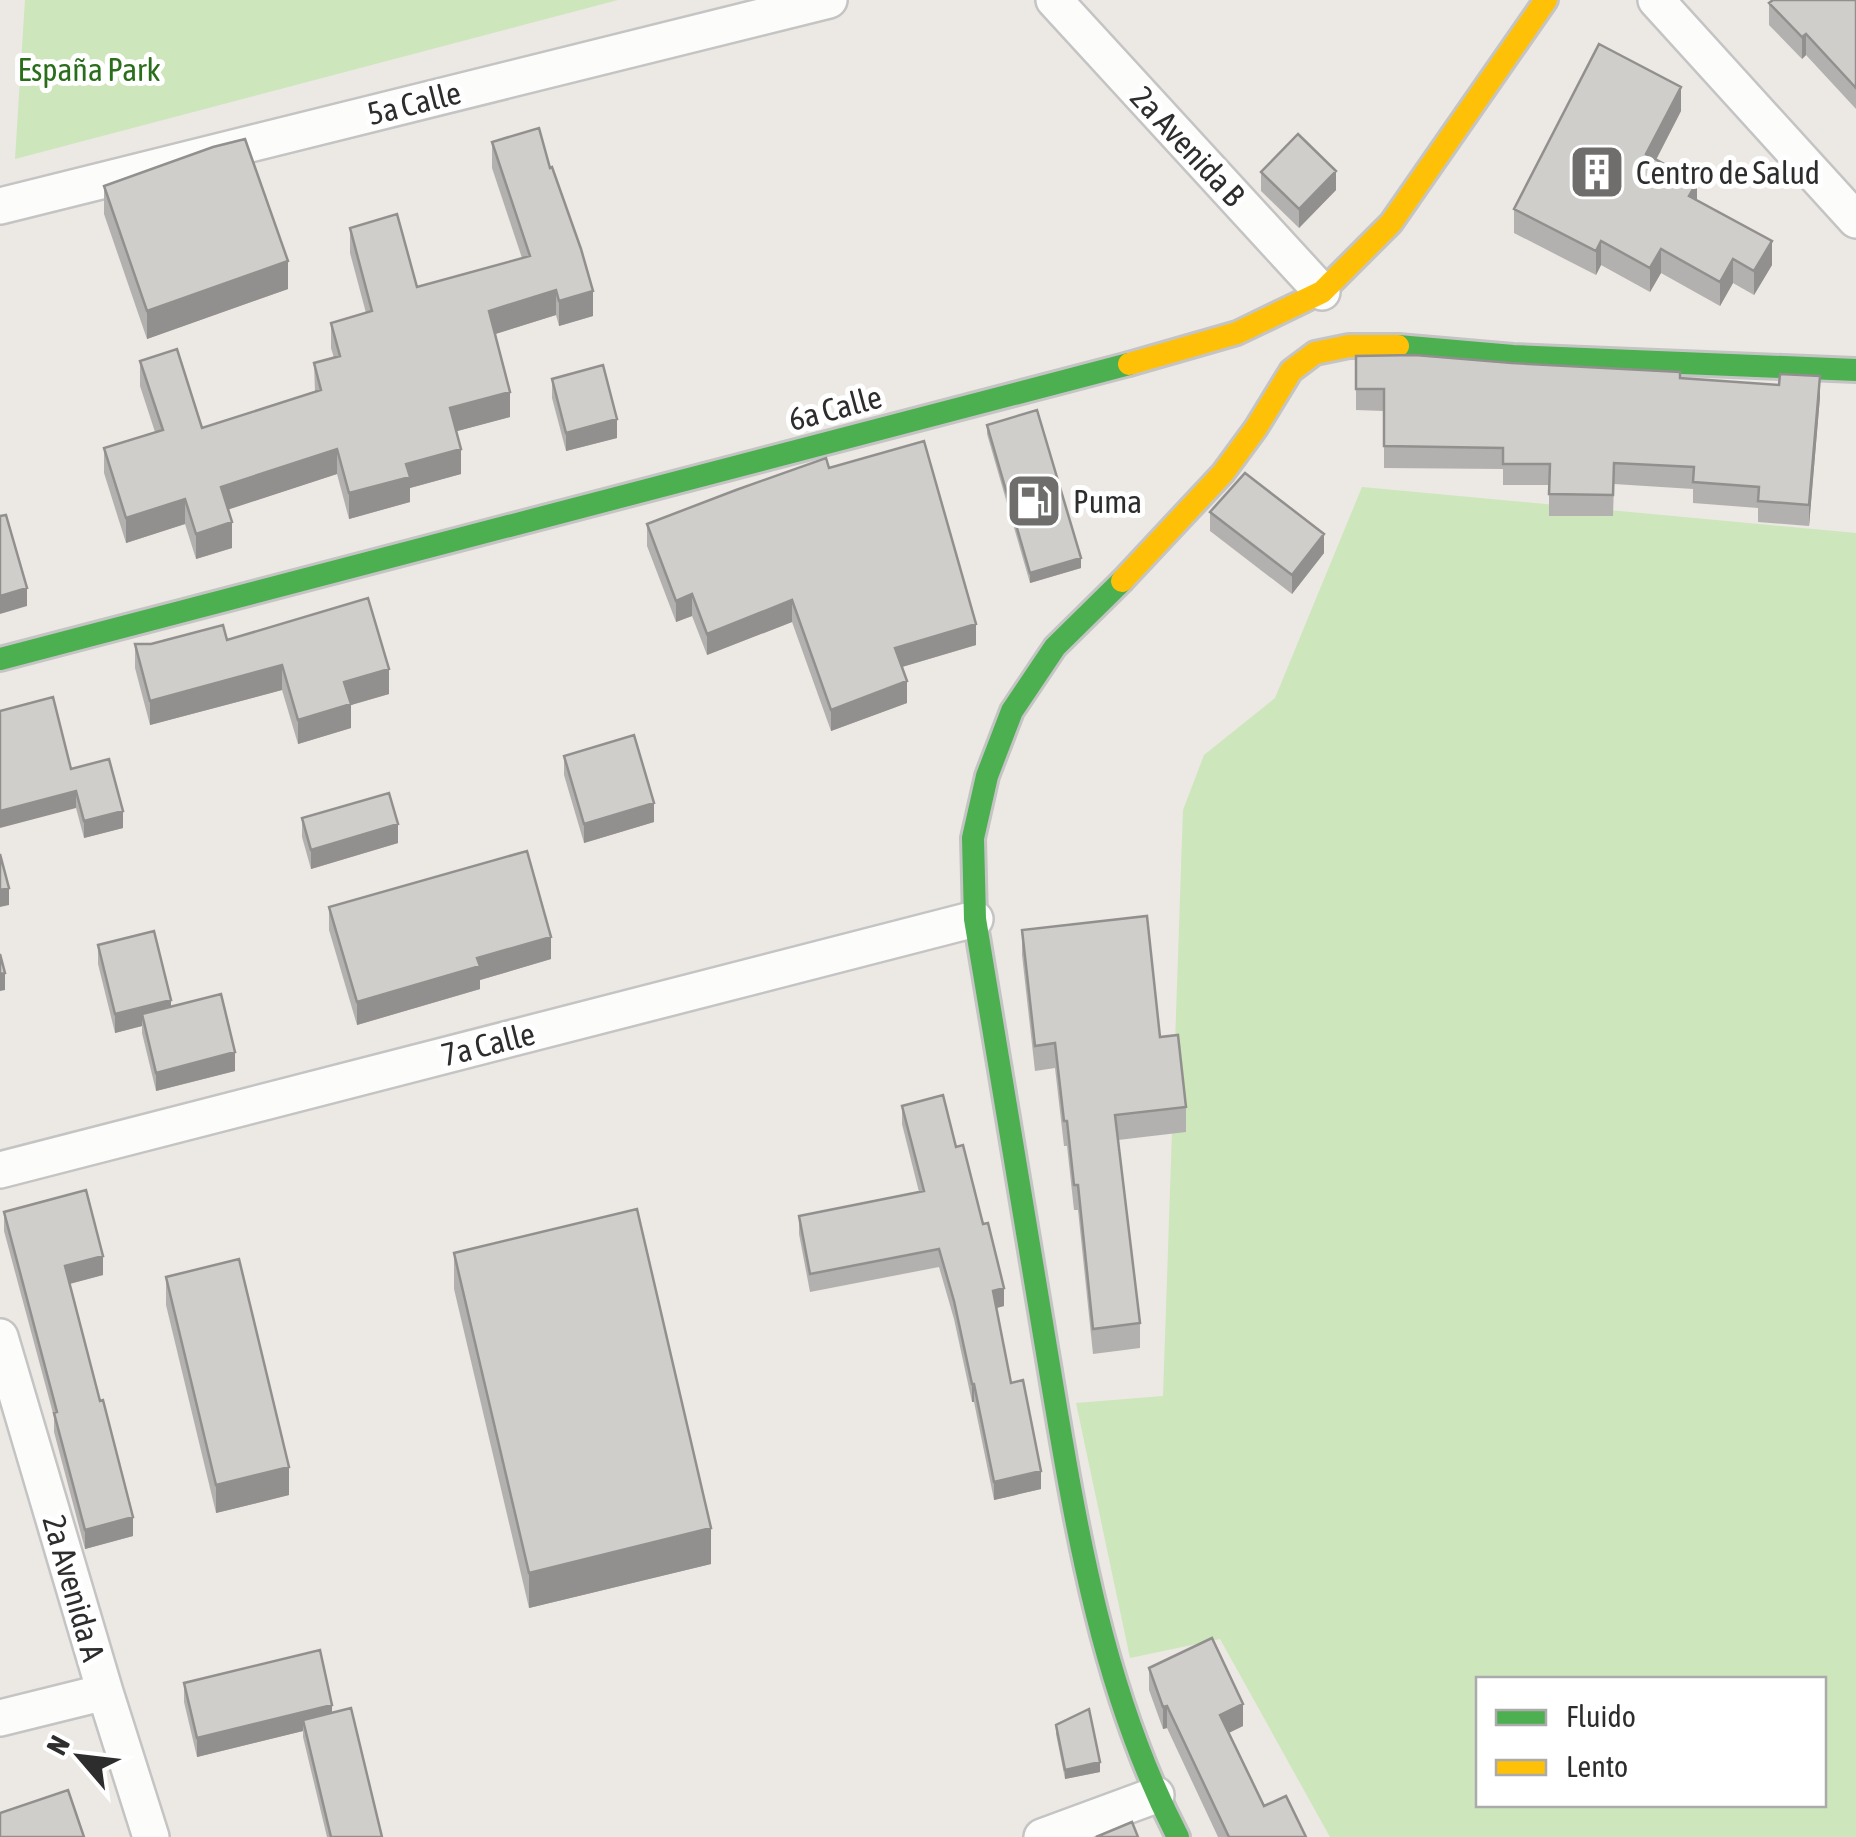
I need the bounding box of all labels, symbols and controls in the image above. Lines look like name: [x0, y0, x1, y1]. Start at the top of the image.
park label: España Park: [17, 51, 161, 88]
street label: 5a Calle: [364, 74, 464, 132]
street label: 2a Avenida B: [1123, 79, 1253, 213]
building icon: Centro de Salud: [1567, 142, 1627, 202]
place label: Centro de Salud: [1636, 154, 1820, 191]
street label: 6a Calle: [784, 378, 886, 438]
fuel station icon: Puma: [1004, 471, 1064, 531]
place label: Puma: [1073, 483, 1142, 520]
street label: 7a Calle: [438, 1015, 538, 1073]
street label: 2a Avenida A: [35, 1511, 113, 1666]
legend: [1476, 1677, 1826, 1807]
text: Fluido: [1566, 1699, 1636, 1733]
north arrow: [30, 1707, 130, 1807]
text: N: [40, 1730, 76, 1760]
text: Lento: [1566, 1749, 1628, 1783]

